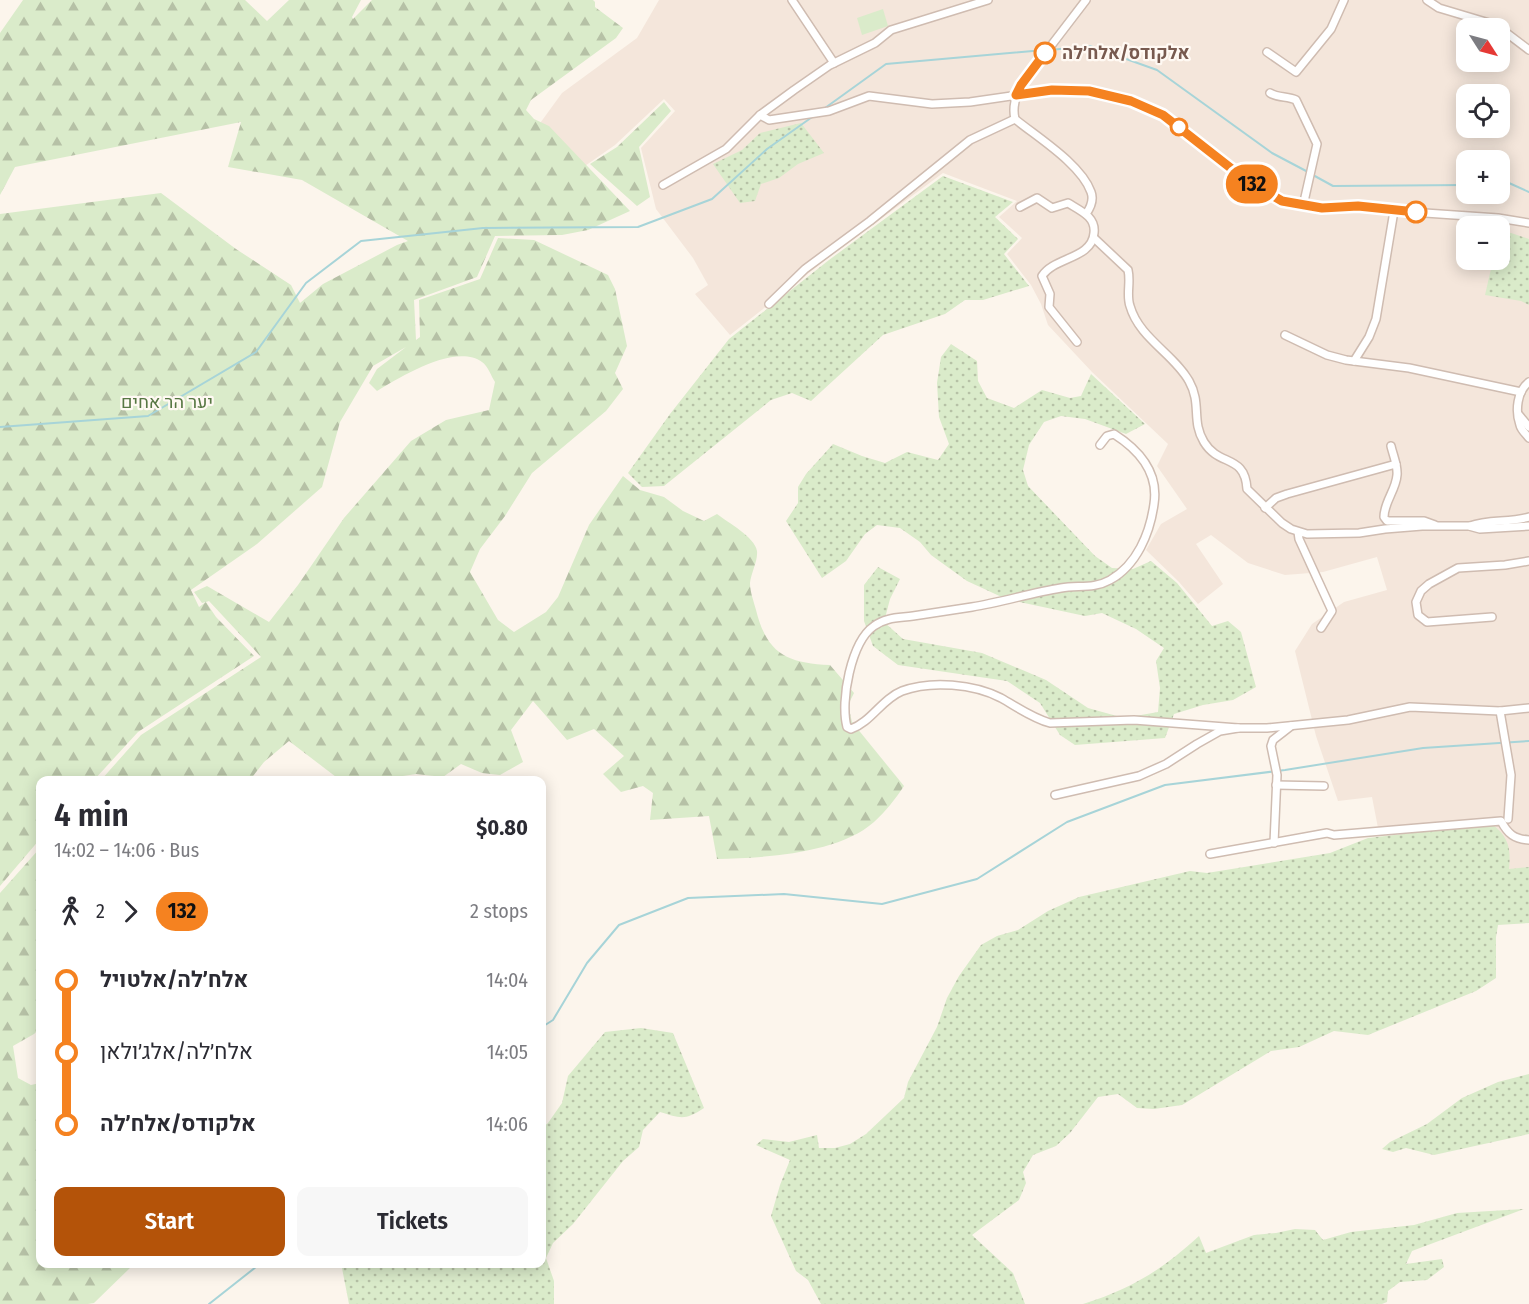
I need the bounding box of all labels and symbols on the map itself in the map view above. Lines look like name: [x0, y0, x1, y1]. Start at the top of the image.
north arrow: [1456, 18, 1510, 72]
marker: אלקודס/אלח׳לה: [1034, 42, 1056, 64]
place label: אלקודס/אלח׳לה: [1062, 42, 1189, 64]
unlabelled marker: [1170, 118, 1188, 136]
line badge: 132: [1218, 164, 1286, 204]
unlabelled marker: [1405, 201, 1427, 223]
park label: יער הר אחים: [121, 391, 213, 413]

